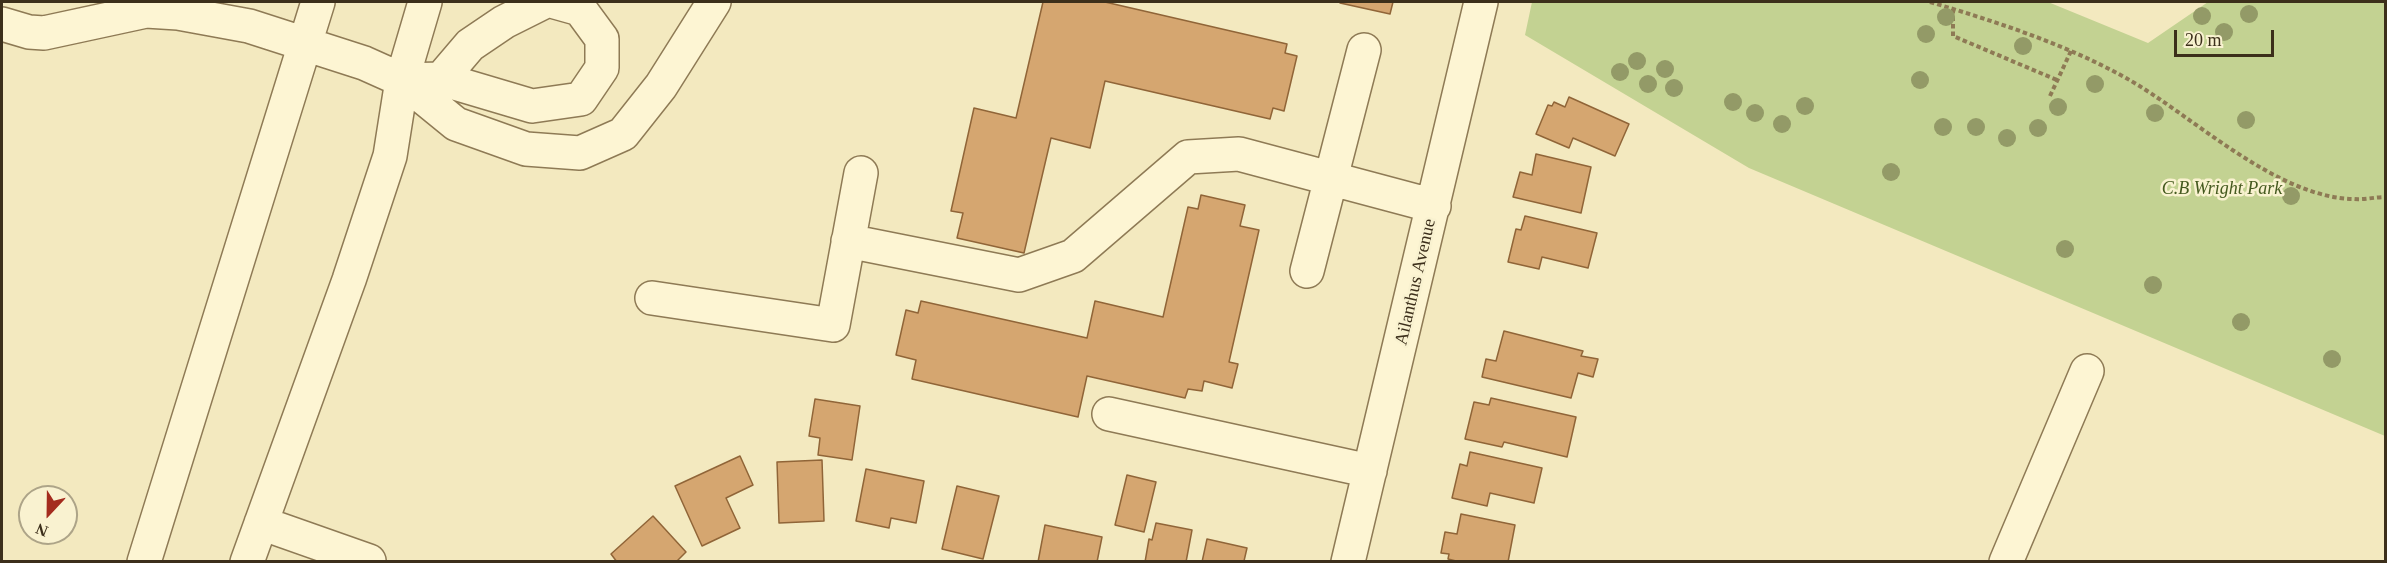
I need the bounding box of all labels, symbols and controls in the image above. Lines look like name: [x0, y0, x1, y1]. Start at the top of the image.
scale bar: [2177, 18, 2278, 56]
text: 20 m: [2185, 30, 2222, 50]
park label: C.B Wright Park: [2162, 178, 2282, 200]
street label: Ailanthus Avenue: [1391, 217, 1441, 347]
north arrow: [18, 485, 78, 545]
text: N: [33, 520, 50, 540]

